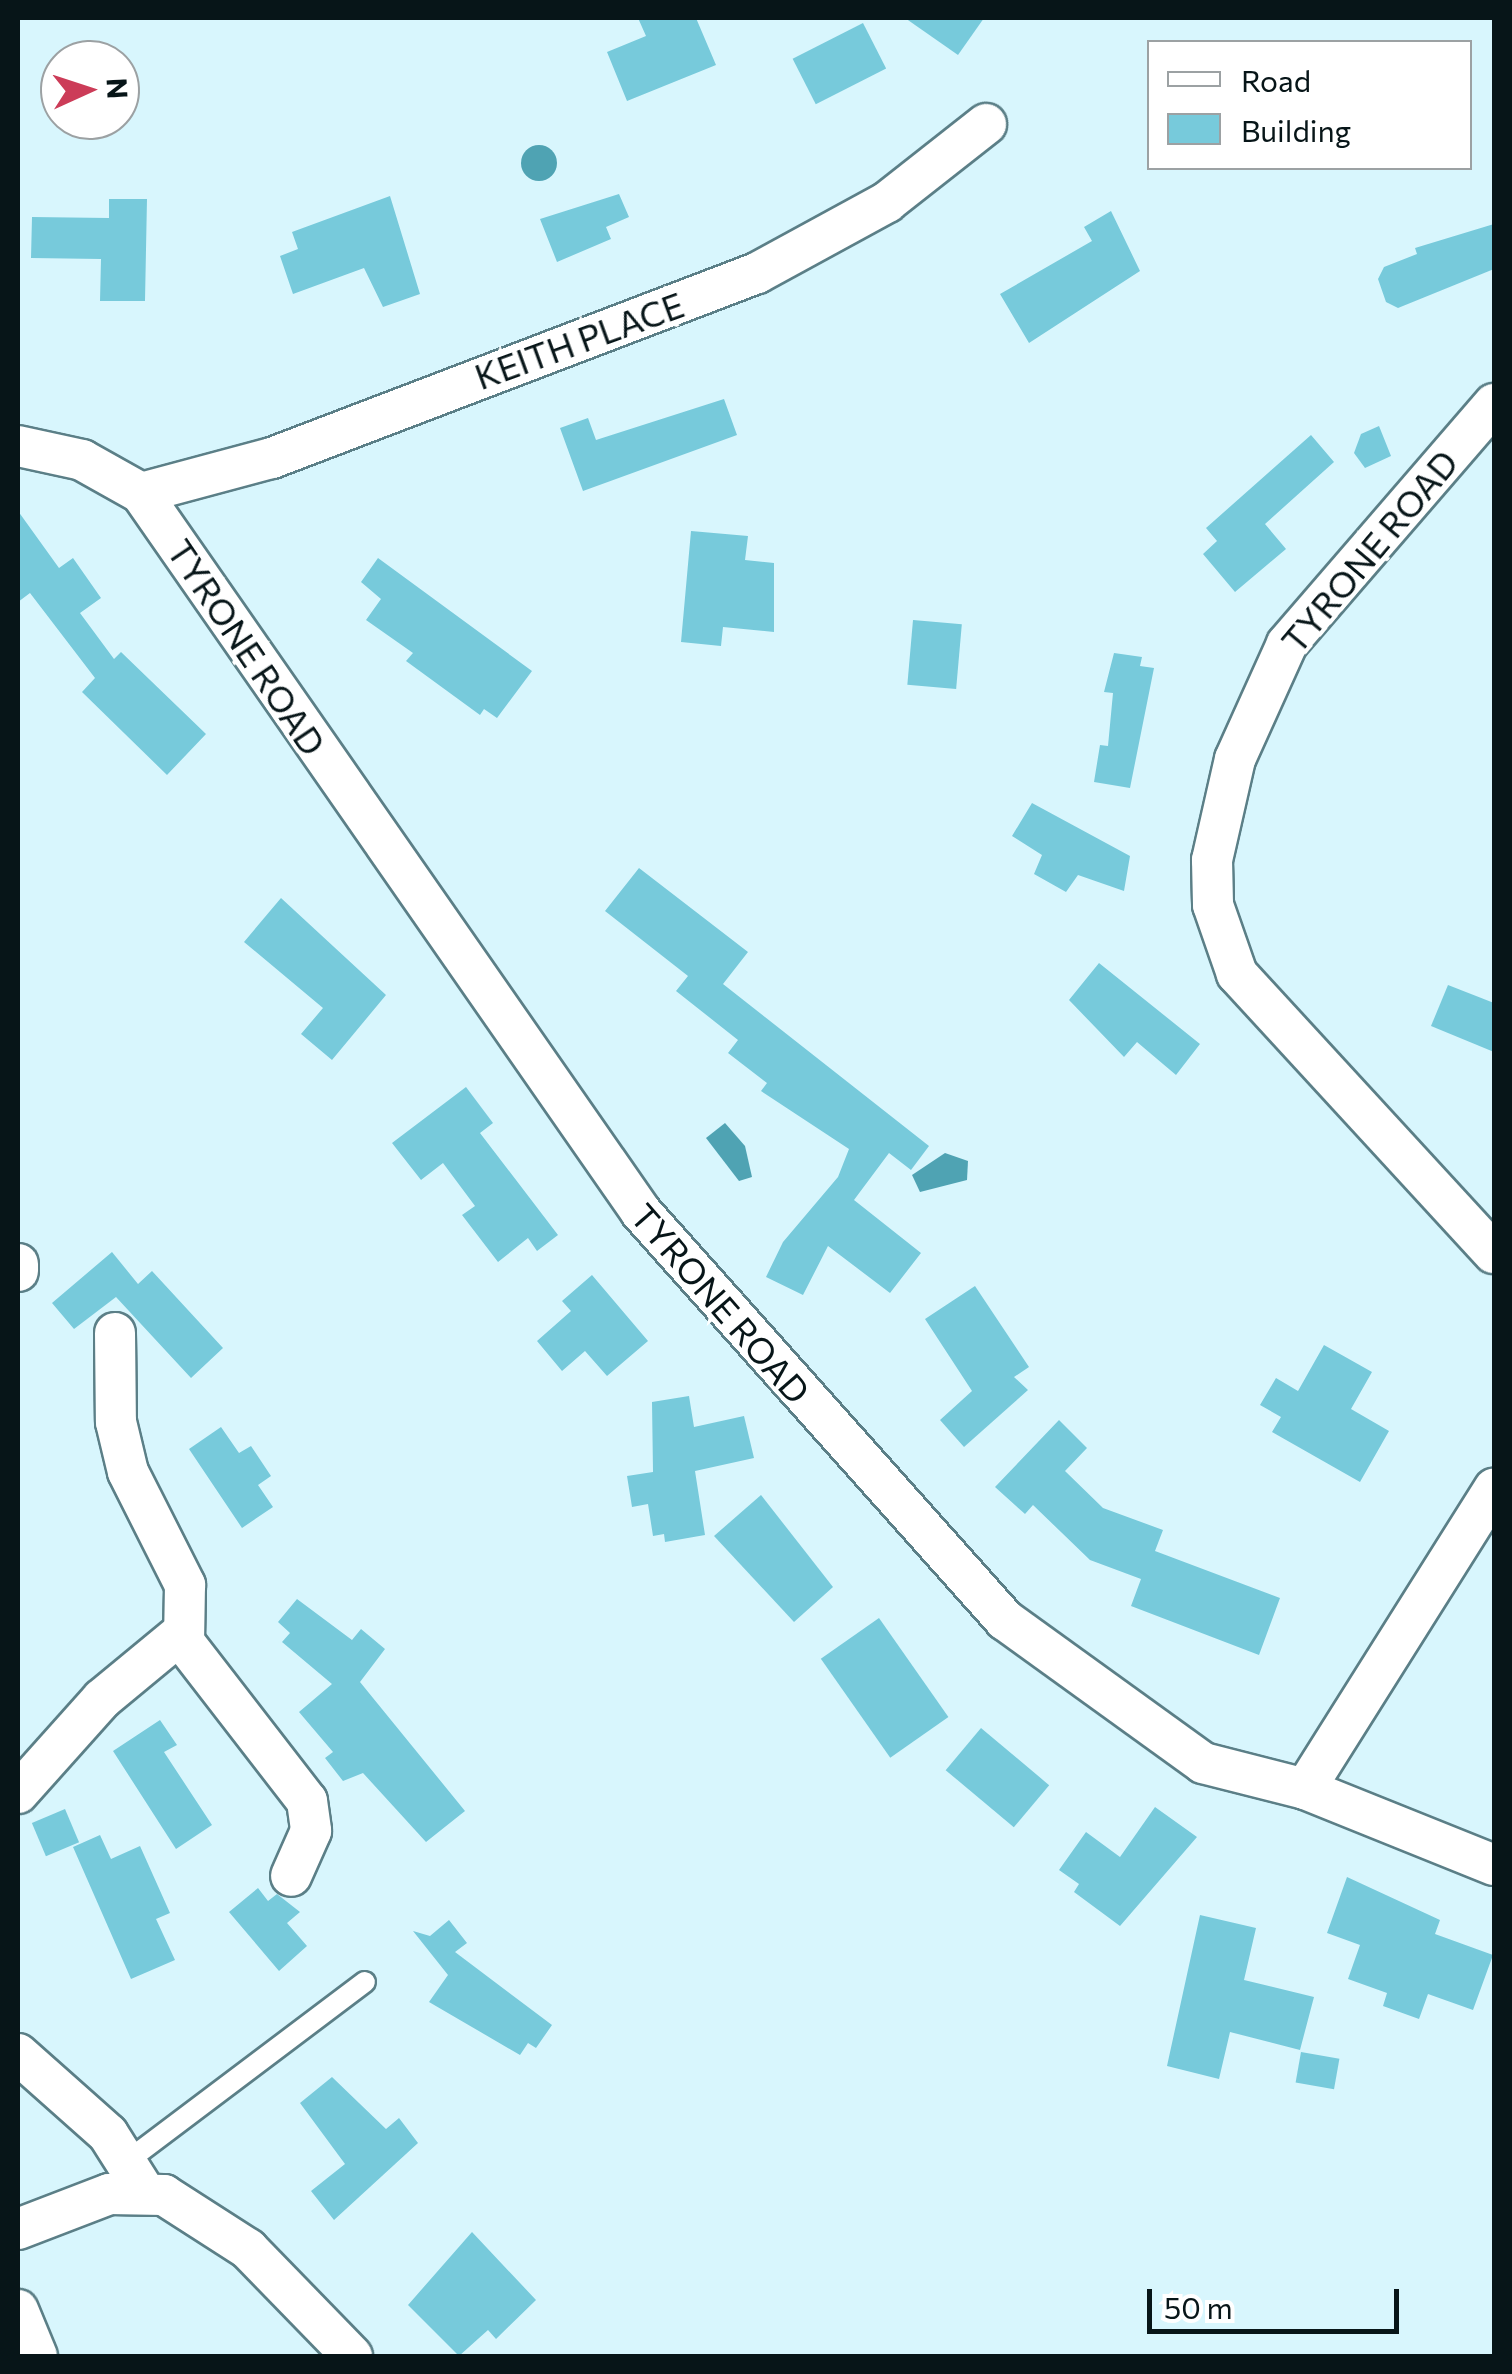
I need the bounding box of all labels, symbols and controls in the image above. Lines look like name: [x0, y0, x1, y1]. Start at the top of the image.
north arrow: [40, 40, 140, 140]
legend: [1147, 40, 1472, 170]
text: Road: [1241, 61, 1311, 98]
text: N: [100, 77, 135, 100]
text: Building: [1241, 111, 1351, 148]
street label: KEITH PLACE: [469, 283, 689, 397]
street label: TYRONE ROAD: [1272, 441, 1466, 661]
street label: TYRONE ROAD: [159, 531, 335, 763]
street label: TYRONE ROAD: [623, 1195, 819, 1411]
scale bar: [1152, 2269, 1404, 2331]
text: 50 m: [1164, 2288, 1233, 2325]

